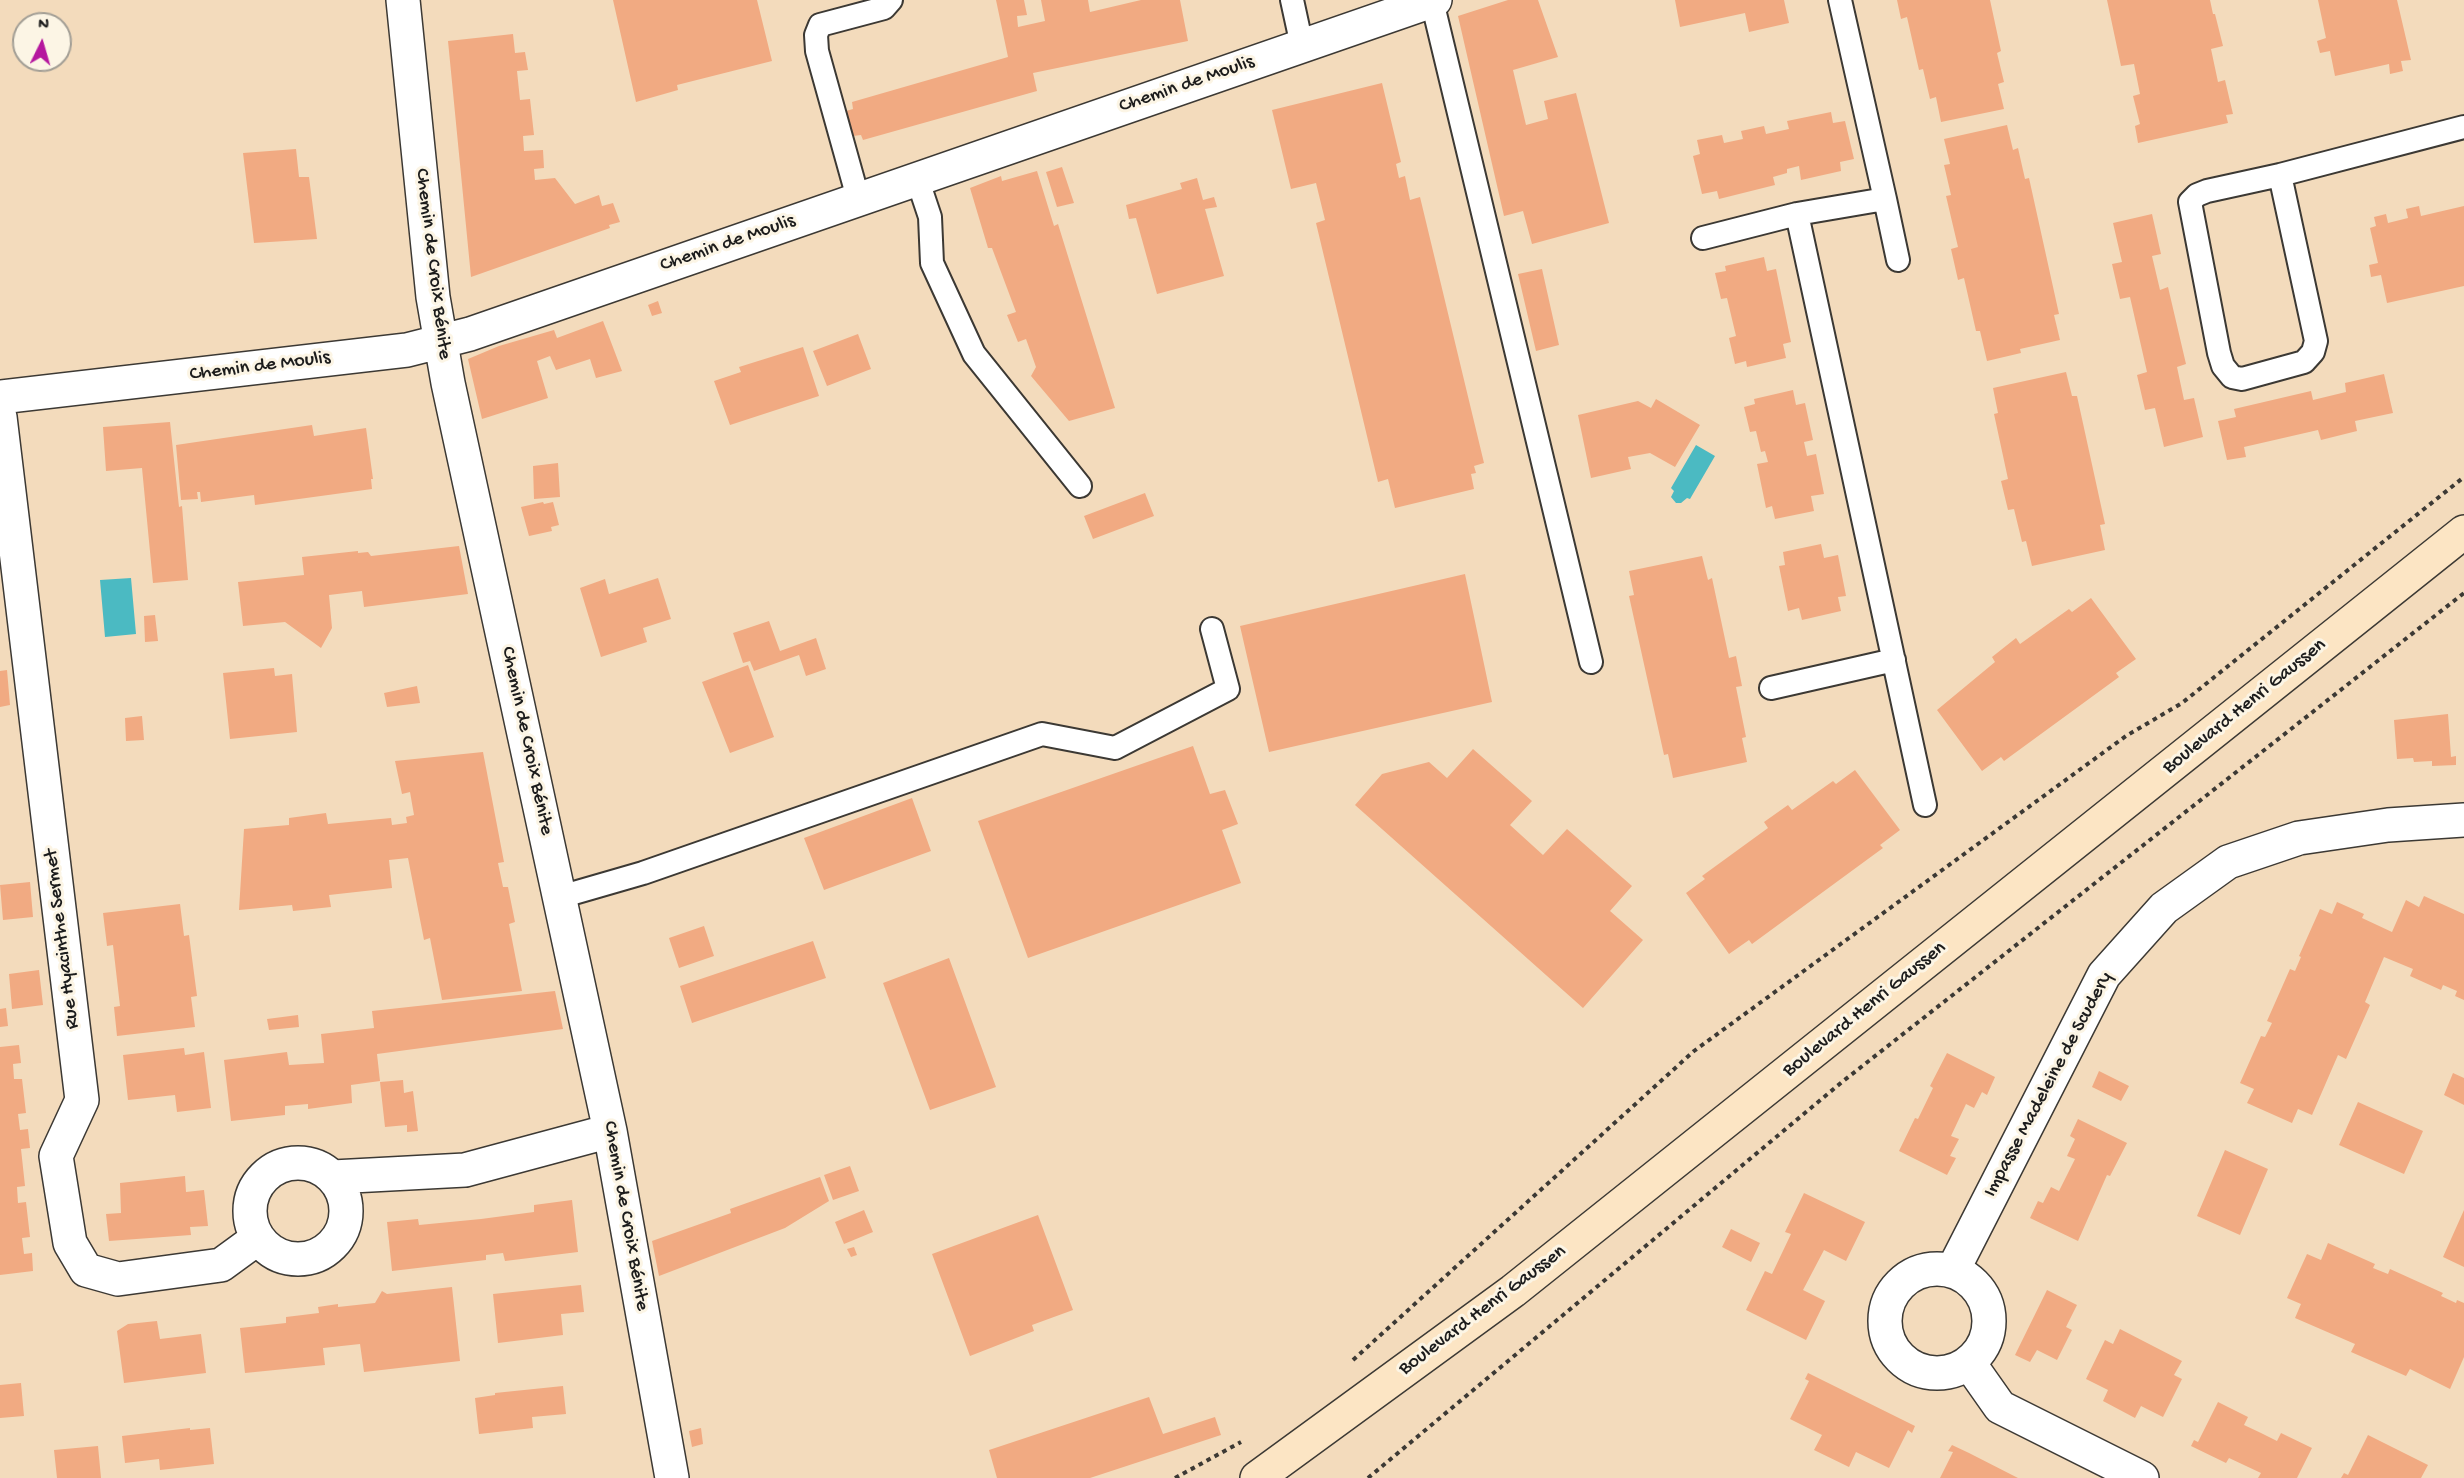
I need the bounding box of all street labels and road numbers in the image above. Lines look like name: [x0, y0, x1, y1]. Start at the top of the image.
street label: Chemin de Moulis: [1116, 51, 1258, 119]
street label: Chemin de Croix Bénite: [408, 167, 456, 361]
street label: Chemin de Moulis: [657, 210, 799, 278]
street label: Chemin de Moulis: [188, 346, 332, 388]
street label: Boulevard Henri Gaussen: [2158, 634, 2332, 780]
street label: Chemin de Croix Bénite: [494, 644, 558, 838]
street label: Rue Hyacinthe Sermet: [40, 848, 86, 1030]
street label: Boulevard Henri Gaussen: [1778, 937, 1952, 1083]
street label: Impasse Madeleine de Scudery: [1979, 968, 2119, 1202]
street label: Chemin de Croix Bénite: [596, 1119, 654, 1313]
street label: Boulevard Henri Gaussen: [1395, 1240, 1571, 1382]

